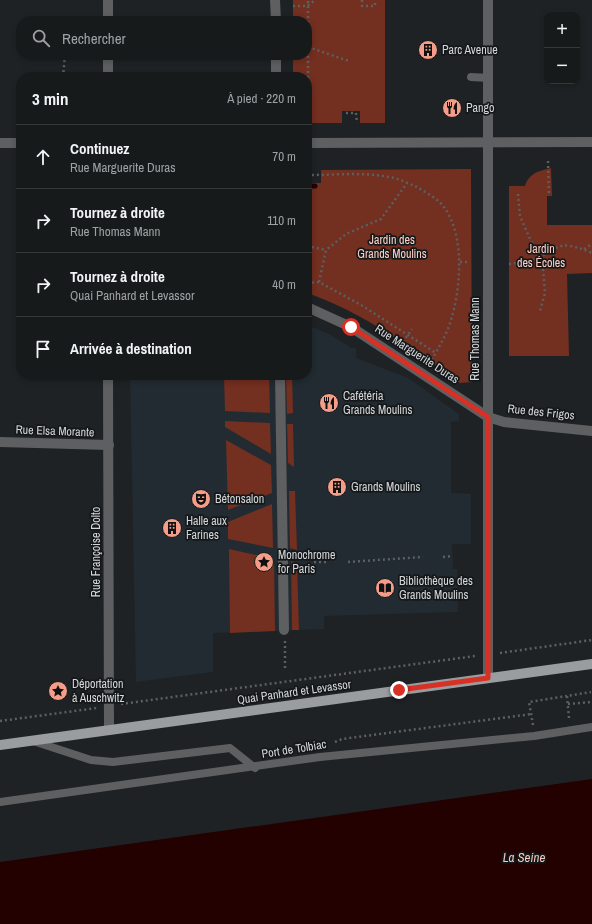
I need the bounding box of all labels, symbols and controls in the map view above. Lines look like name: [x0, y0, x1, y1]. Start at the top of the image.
map controls: [544, 12, 580, 84]
button: +: [544, 12, 580, 48]
search box: [16, 16, 312, 60]
icon: search: [30, 27, 52, 49]
text: Rechercher: [62, 28, 126, 49]
building icon: Parc Avenue: [417, 39, 439, 61]
place label: Parc Avenue: [442, 42, 498, 58]
button: −: [544, 48, 580, 84]
text: 3 min: [32, 87, 68, 110]
text: À pied · 220 m: [227, 90, 296, 107]
restaurant icon: Pango: [441, 97, 463, 119]
place label: Pango: [466, 100, 494, 116]
text: Continuez: [70, 138, 129, 159]
icon: ahead: [32, 146, 54, 168]
text: 70 m: [272, 148, 296, 165]
text: Rue Marguerite Duras: [70, 159, 175, 176]
text: Tournez à droite: [70, 202, 165, 223]
icon: right: [32, 210, 54, 232]
text: 110 m: [267, 212, 296, 229]
text: Rue Thomas Mann: [70, 223, 160, 240]
park label: Jardin des Grands Moulins: [357, 232, 427, 262]
park label: Jardin des Écoles: [517, 241, 565, 271]
text: Tournez à droite: [70, 266, 165, 287]
icon: right: [32, 274, 54, 296]
text: 40 m: [272, 276, 296, 293]
text: Quai Panhard et Levassor: [70, 287, 194, 304]
street label: Rue Thomas Mann: [467, 297, 483, 381]
route start: [342, 318, 360, 336]
street label: Rue Marguerite Duras: [372, 321, 462, 387]
icon: arrive: [32, 338, 54, 360]
text: Arrivée à destination: [70, 338, 192, 359]
place label: Cafétéria Grands Moulins: [343, 388, 413, 418]
restaurant icon: Cafétéria Grands Moulins: [318, 392, 340, 414]
street label: Rue des Frigos: [507, 401, 575, 423]
street label: Rue Elsa Morante: [15, 422, 95, 440]
building icon: Grands Moulins: [326, 476, 348, 498]
place label: Grands Moulins: [351, 479, 421, 495]
theatre icon: Bétonsalon: [190, 488, 212, 510]
place label: Bétonsalon: [215, 491, 264, 507]
street label: Rue Françoise Dolto: [88, 507, 104, 597]
place label: Halle aux Farines: [186, 513, 227, 543]
building icon: Halle aux Farines: [161, 517, 183, 539]
place label: Monochrome for Paris: [278, 547, 335, 577]
place icon: Monochrome for Paris: [253, 551, 275, 573]
place label: Bibliothèque des Grands Moulins: [399, 573, 473, 603]
library icon: Bibliothèque des Grands Moulins: [374, 577, 396, 599]
place label: Déportation à Auschwitz: [72, 676, 125, 706]
street label: Quai Panhard et Levassor: [236, 676, 353, 708]
place icon: Déportation à Auschwitz: [47, 680, 69, 702]
route end: [390, 681, 408, 699]
street label: Port de Tolbiac: [260, 736, 328, 762]
water label: La Seine: [503, 849, 545, 866]

